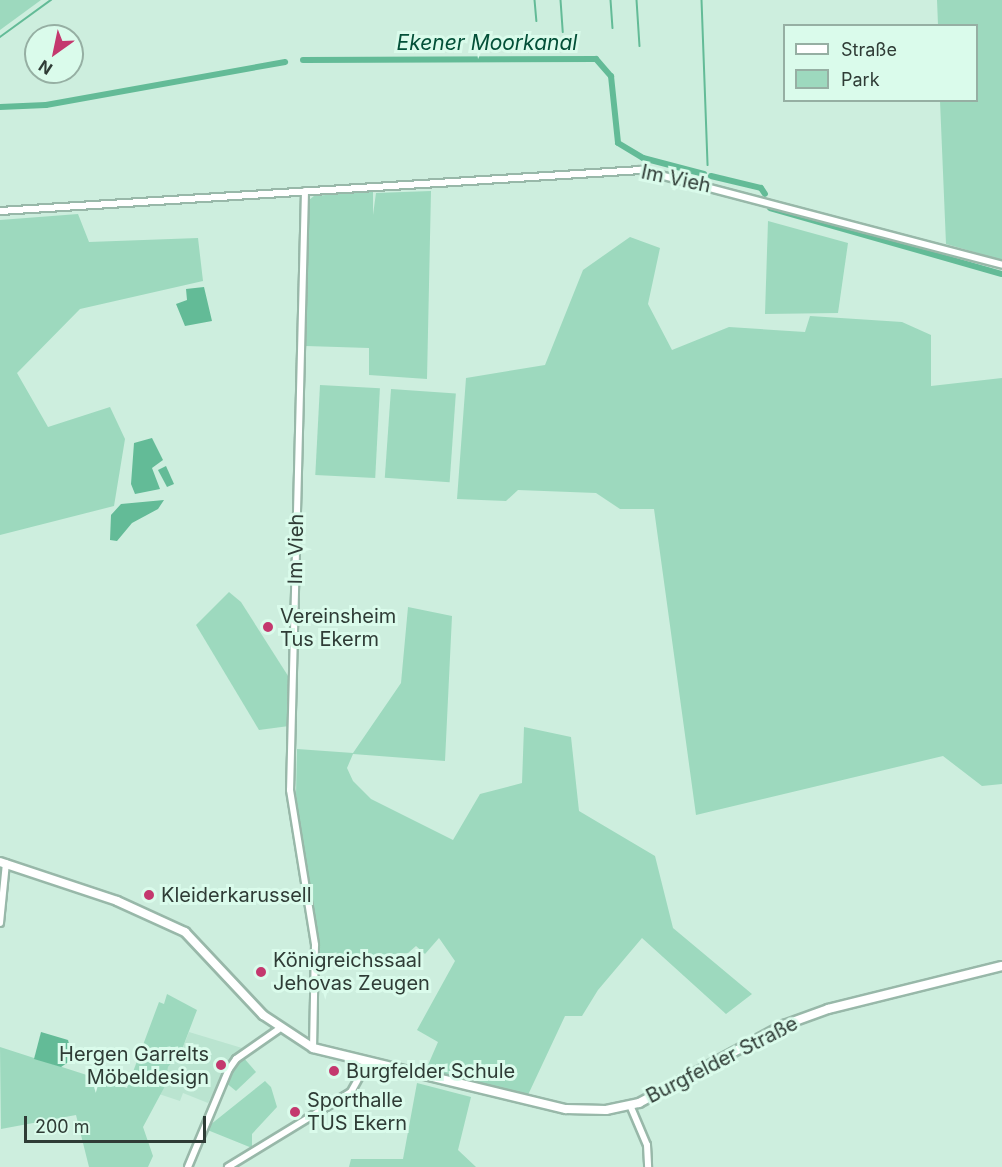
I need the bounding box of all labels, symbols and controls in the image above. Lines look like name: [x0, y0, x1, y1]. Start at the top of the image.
north arrow: [24, 24, 84, 84]
legend: [783, 24, 978, 102]
water label: Ekener Moorkanal: [397, 30, 577, 56]
text: Straße: [841, 39, 897, 60]
text: N: [35, 56, 56, 79]
text: Park: [841, 69, 880, 90]
street label: Im Vieh: [639, 160, 713, 198]
street label: Im Vieh: [283, 513, 309, 585]
place label: Vereinsheim Tus Ekerm: [280, 604, 396, 651]
marker: Vereinsheim Tus Ekerm: [261, 620, 275, 634]
place label: Kleiderkarussell: [161, 883, 312, 907]
marker: Kleiderkarussell: [142, 888, 156, 902]
place label: Königreichssaal Jehovas Zeugen: [273, 948, 430, 995]
marker: Königreichssaal Jehovas Zeugen: [254, 965, 268, 979]
street label: Burgfelder Straße: [642, 1011, 802, 1109]
place label: Hergen Garrelts Möbeldesign: [59, 1042, 209, 1089]
marker: Hergen Garrelts Möbeldesign: [214, 1058, 228, 1072]
place label: Burgfelder Schule: [346, 1059, 515, 1083]
marker: Burgfelder Schule: [327, 1064, 341, 1078]
place label: Sporthalle TUS Ekern: [307, 1088, 407, 1135]
scale bar: [27, 1104, 208, 1142]
marker: Sporthalle TUS Ekern: [288, 1105, 302, 1119]
text: 200 m: [35, 1116, 90, 1137]

